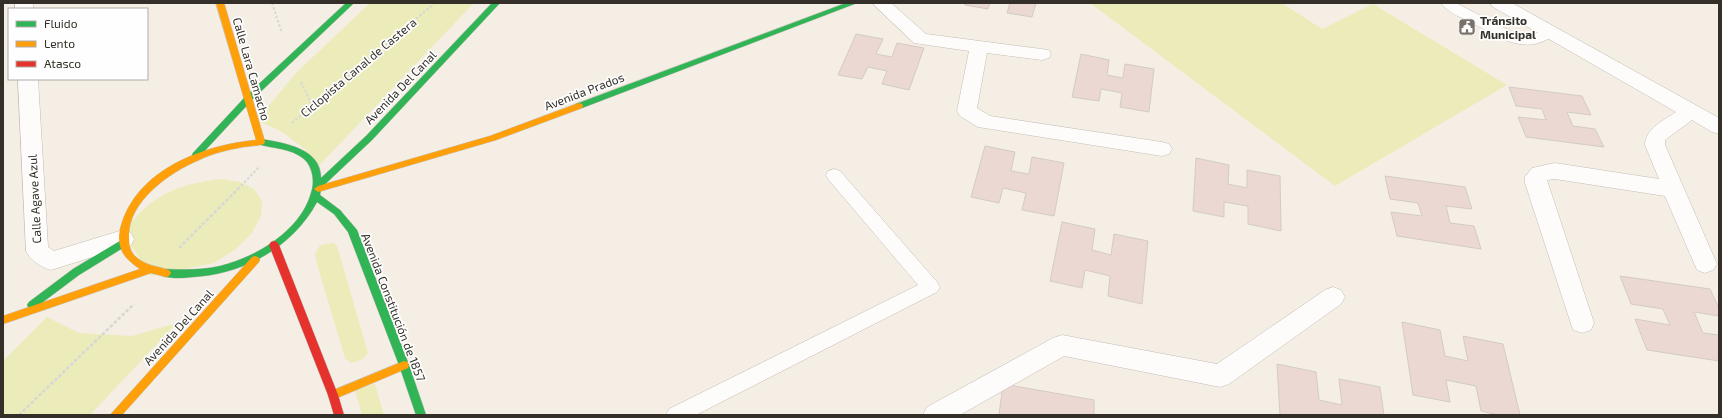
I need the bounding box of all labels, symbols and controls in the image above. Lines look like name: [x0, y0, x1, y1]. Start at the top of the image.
legend: [8, 8, 148, 80]
place label: Tránsito Municipal: [1480, 13, 1536, 41]
street label: Ciclopista Canal de Castera: [297, 14, 419, 120]
text: Fluido: [44, 16, 78, 30]
street label: Calle Lara Camacho: [231, 16, 273, 122]
public building icon: Tránsito Municipal: [1457, 17, 1477, 37]
text: Lento: [44, 36, 75, 50]
street label: Avenida Del Canal: [361, 47, 439, 127]
text: Atasco: [44, 56, 81, 70]
street label: Avenida Prados: [542, 69, 626, 113]
street label: Calle Agave Azul: [25, 154, 43, 244]
street label: Avenida Constitución de 1857: [359, 231, 429, 383]
street label: Avenida Del Canal: [140, 286, 216, 368]

